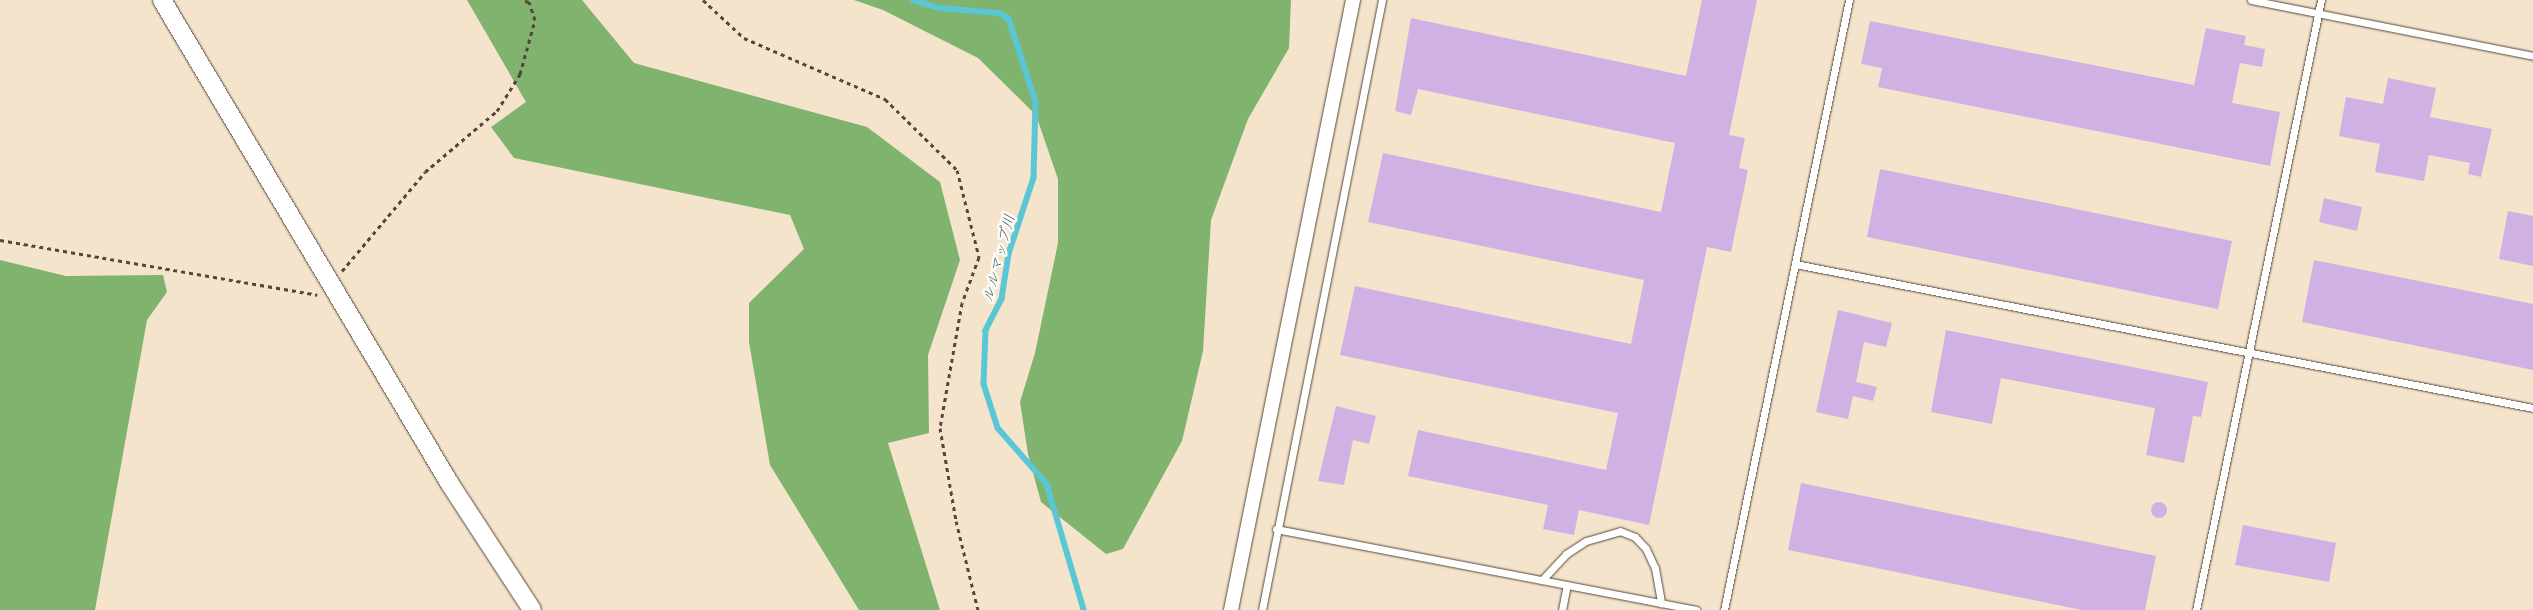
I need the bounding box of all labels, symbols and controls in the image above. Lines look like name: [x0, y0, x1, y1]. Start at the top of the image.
water label: ルルマップ川: [978, 212, 1018, 304]

